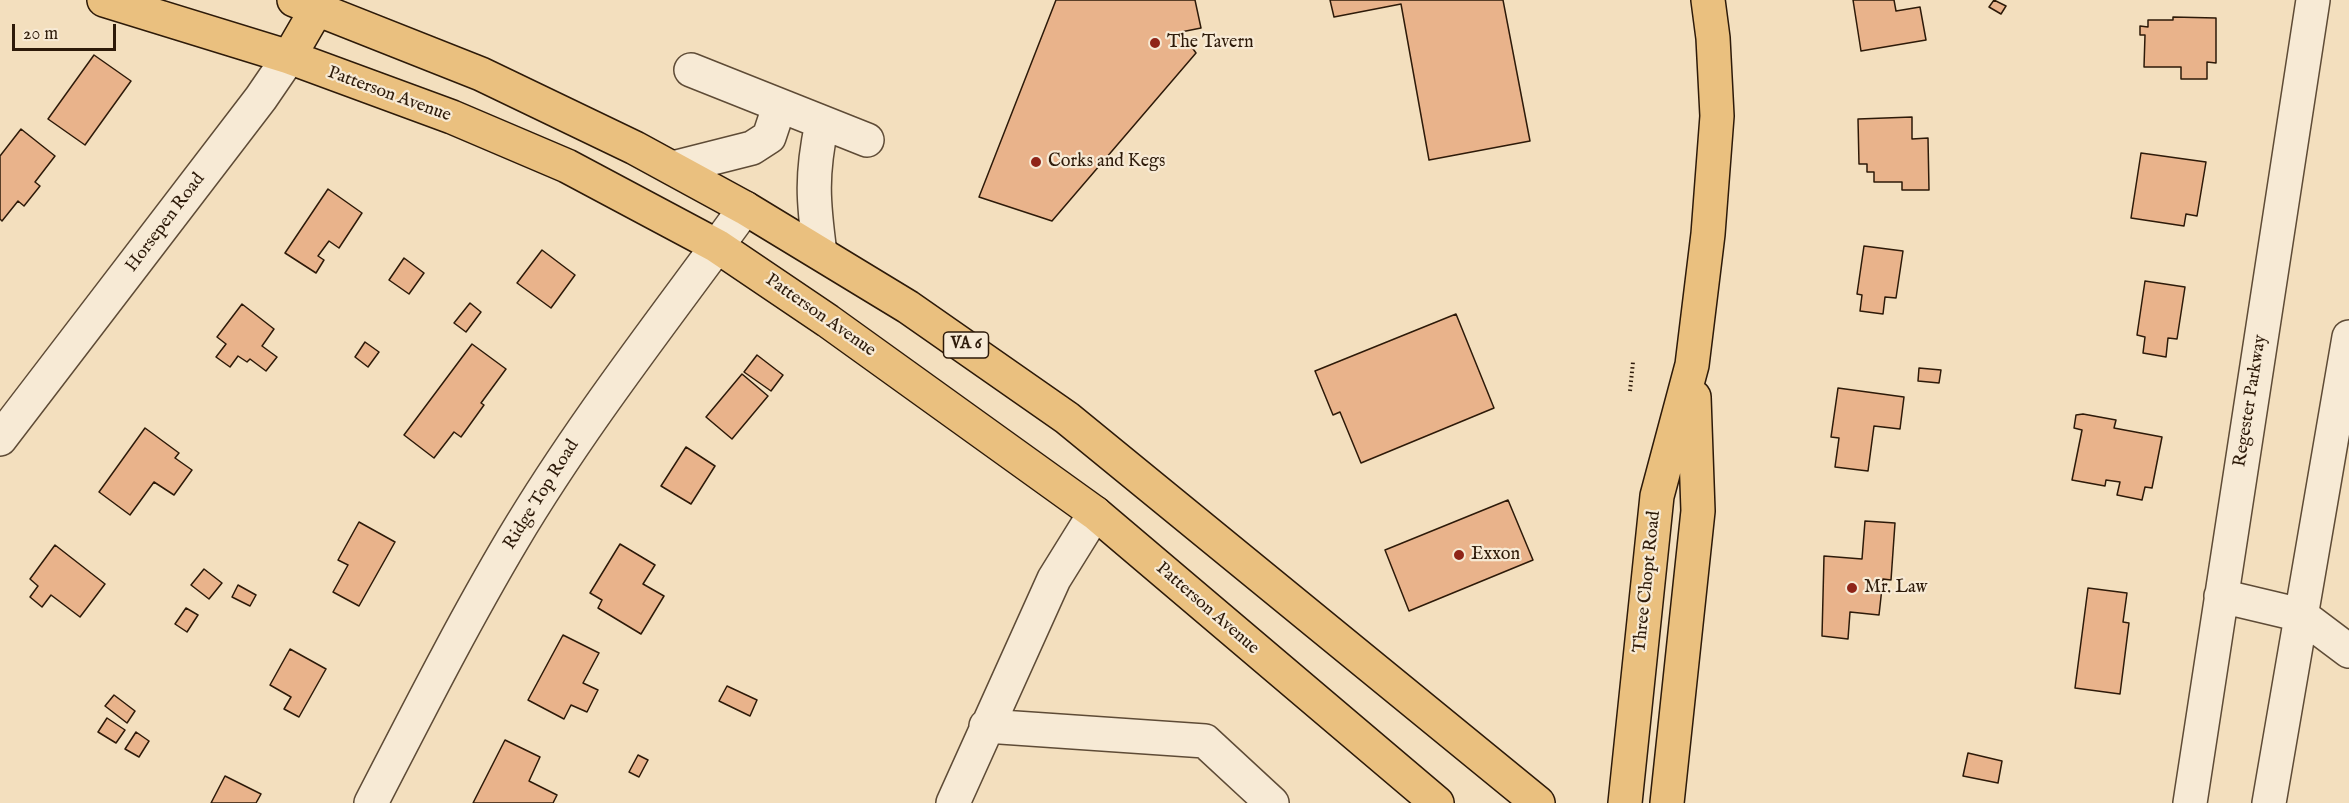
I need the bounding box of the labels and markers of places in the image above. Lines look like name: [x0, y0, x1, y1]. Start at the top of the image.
place label: The Tavern: [1167, 32, 1254, 54]
marker: The Tavern: [1148, 36, 1162, 50]
place label: Corks and Kegs: [1048, 151, 1165, 173]
marker: Corks and Kegs: [1029, 155, 1043, 169]
place label: Exxon: [1471, 544, 1520, 566]
marker: Exxon: [1452, 548, 1466, 562]
place label: Mr. Law: [1864, 577, 1927, 599]
marker: Mr. Law: [1845, 581, 1859, 595]

